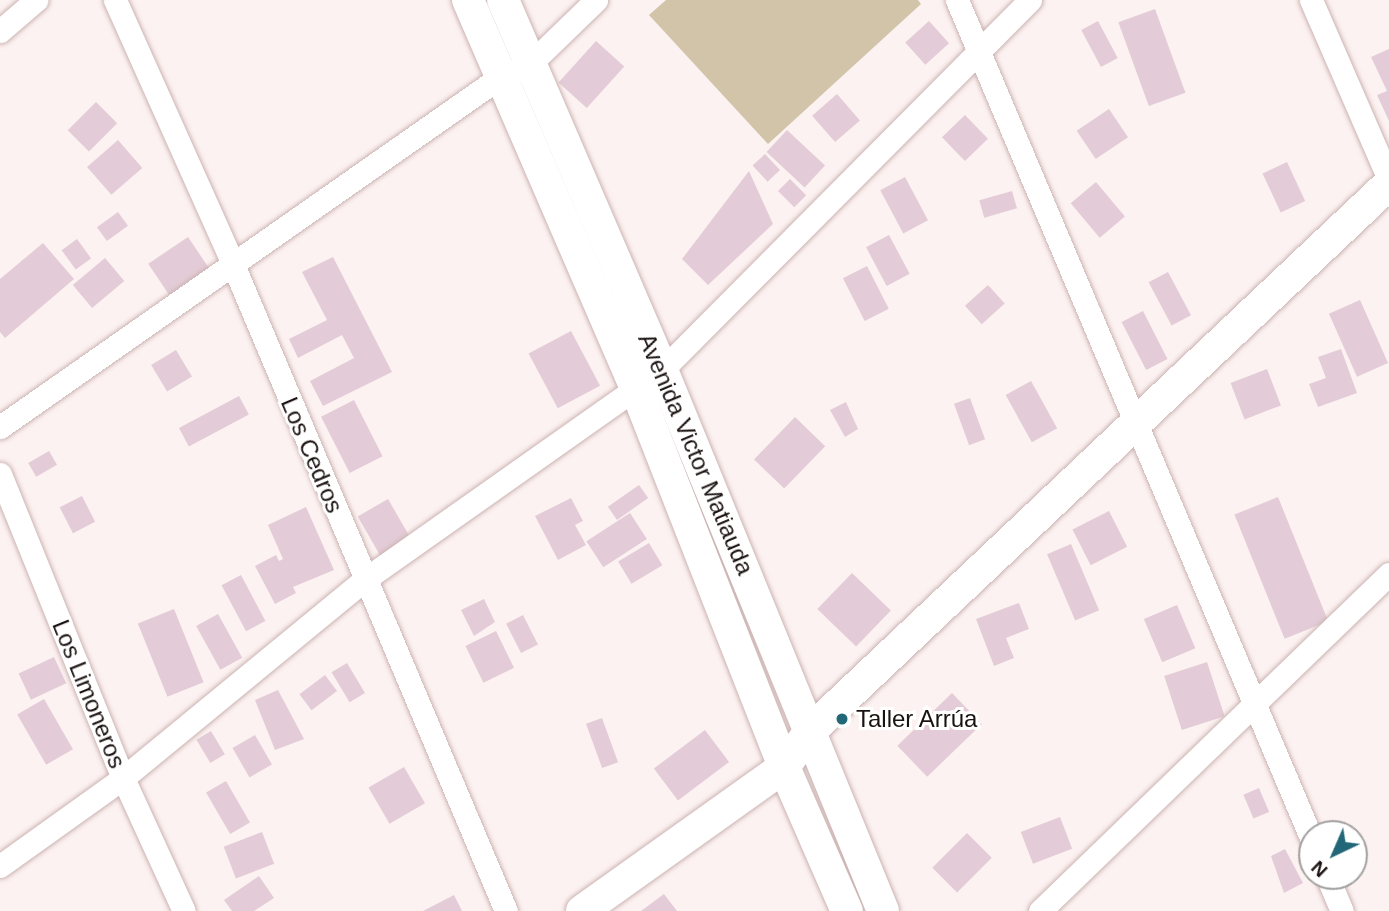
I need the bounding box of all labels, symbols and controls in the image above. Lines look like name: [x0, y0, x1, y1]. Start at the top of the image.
street label: Avenida Victor Matiauda: [632, 329, 760, 579]
street label: Los Cedros: [275, 393, 349, 517]
street label: Los Limoneros: [46, 616, 132, 772]
place label: Taller Arrúa: [856, 705, 979, 733]
marker: Taller Arrúa: [834, 711, 850, 727]
north arrow: [1298, 820, 1368, 890]
text: N: [1307, 857, 1332, 881]

